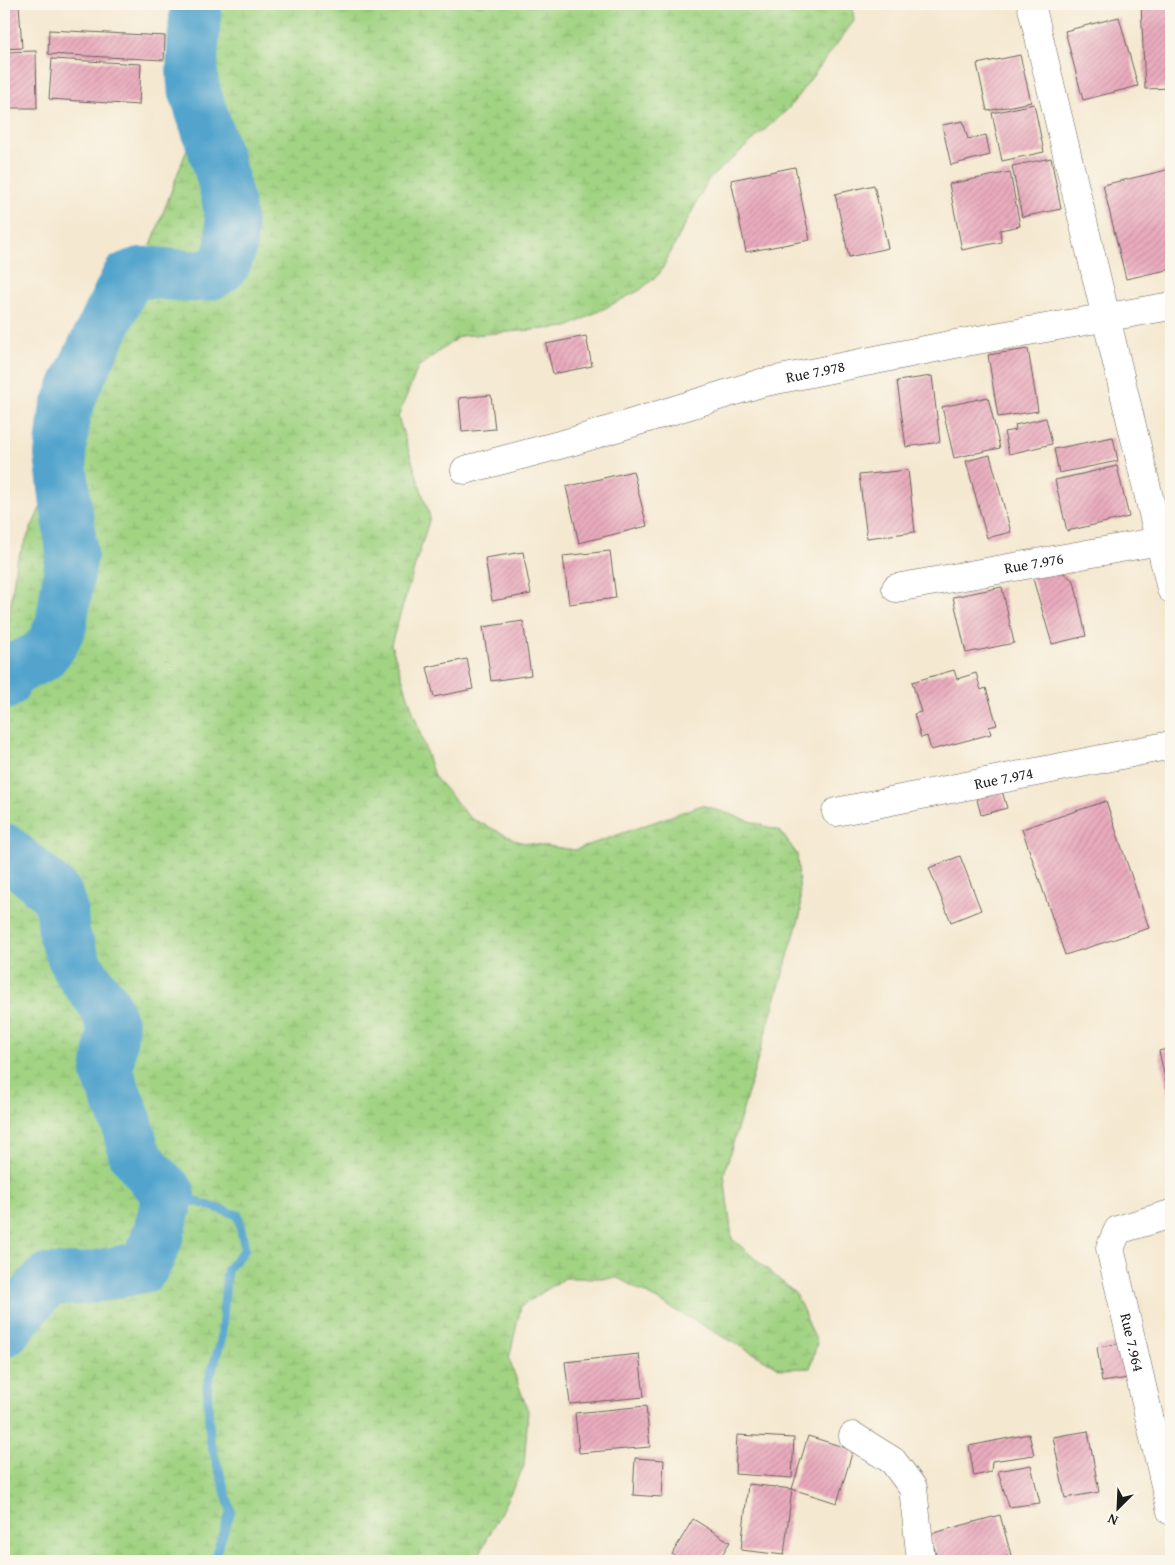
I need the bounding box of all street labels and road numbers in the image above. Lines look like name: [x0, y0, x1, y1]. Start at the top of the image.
street label: Rue 7.978: [784, 355, 847, 388]
street label: Rue 7.976: [1003, 547, 1065, 579]
street label: Rue 7.974: [972, 762, 1035, 794]
street label: Rue 7.964: [1115, 1311, 1149, 1374]

